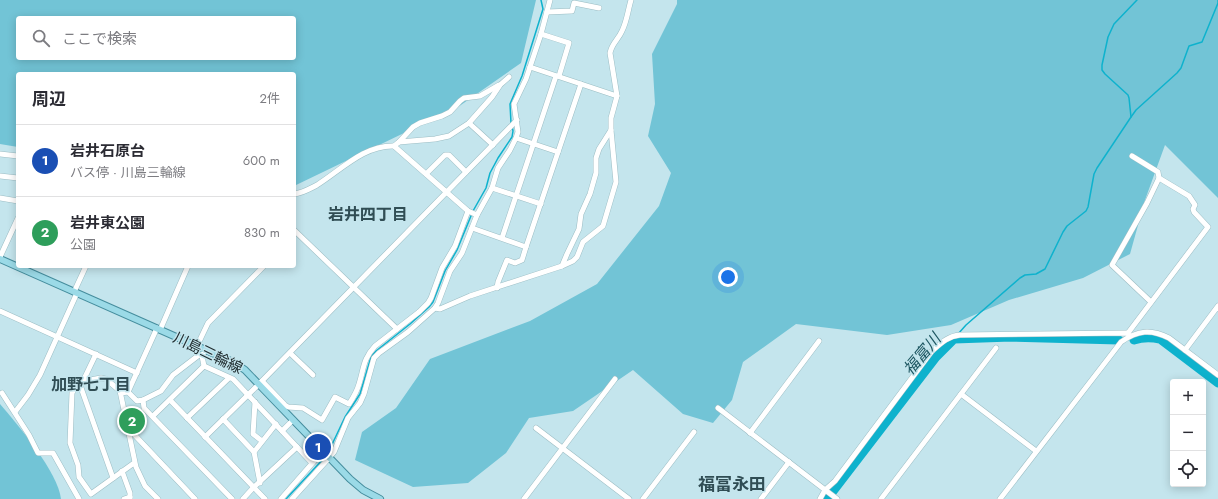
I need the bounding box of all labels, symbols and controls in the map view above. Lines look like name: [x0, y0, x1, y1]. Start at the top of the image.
search box: [16, 16, 296, 60]
icon: search: [30, 27, 52, 49]
text: ここで検索: [62, 28, 137, 50]
text: 周辺: [32, 87, 66, 111]
text: 2件: [260, 89, 280, 108]
text: 岩井石原台: [70, 140, 145, 162]
text: 1: [42, 151, 48, 170]
text: 600 m: [243, 151, 280, 170]
text: バス停 · 川島三輪線: [70, 163, 186, 182]
district label: 岩井四丁目: [328, 203, 408, 226]
text: 岩井東公園: [70, 212, 145, 234]
text: 2: [41, 223, 49, 242]
text: 830 m: [244, 223, 280, 242]
text: 公園: [70, 235, 96, 254]
your location: [718, 267, 738, 287]
street label: 川島三輪線: [169, 327, 247, 379]
water label: 福富川: [898, 327, 948, 380]
district label: 加野七丁目: [51, 373, 131, 396]
map controls: [1170, 379, 1206, 487]
button: +: [1170, 379, 1206, 415]
pin: 2: [119, 406, 145, 436]
button: −: [1170, 415, 1206, 451]
pin: 1: [305, 432, 331, 462]
button: locate: [1170, 451, 1206, 487]
district label: 福富永田: [698, 472, 766, 496]

